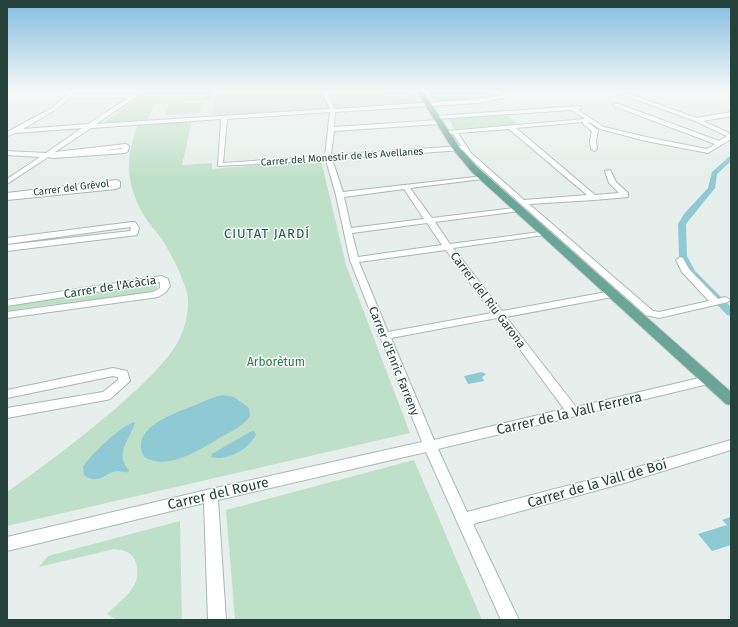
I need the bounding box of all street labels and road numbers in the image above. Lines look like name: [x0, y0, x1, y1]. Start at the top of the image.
street label: Carrer del Monestir de les Avellanes: [260, 145, 424, 169]
street label: Carrer del Grèvol: [33, 177, 110, 199]
street label: Carrer del Riu Garona: [447, 249, 529, 351]
street label: Carrer de l'Acàcia: [63, 273, 157, 301]
street label: Carrer d'Enric Farreny: [366, 304, 422, 418]
street label: Carrer de la Vall Ferrera: [495, 388, 643, 438]
street label: Carrer de la Vall de Boí: [525, 455, 669, 512]
street label: Carrer del Roure: [166, 474, 270, 513]

